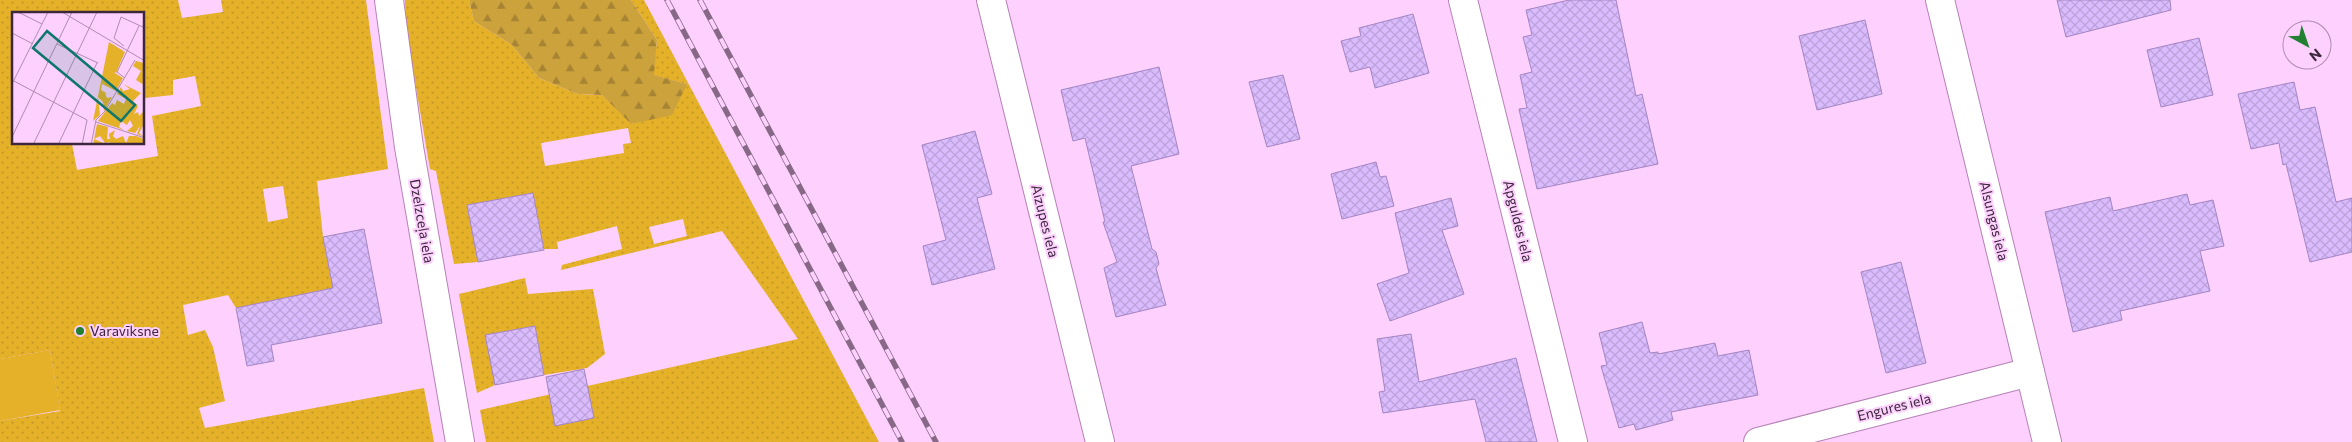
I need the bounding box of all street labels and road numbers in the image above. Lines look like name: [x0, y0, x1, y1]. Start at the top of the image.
street label: Dzelzceļa iela: [406, 178, 438, 264]
street label: Apguldes iela: [1500, 178, 1537, 263]
street label: Alsungas iela: [1976, 179, 2013, 262]
street label: Aizupes iela: [1028, 183, 1063, 259]
street label: Engures iela: [1855, 389, 1933, 424]

